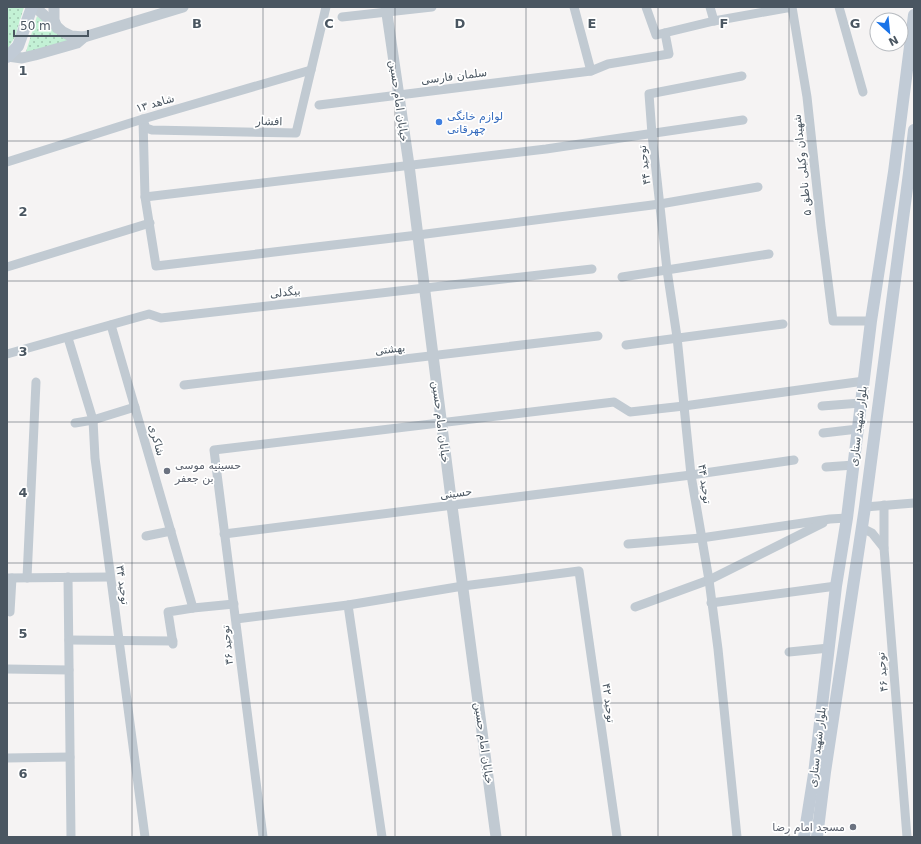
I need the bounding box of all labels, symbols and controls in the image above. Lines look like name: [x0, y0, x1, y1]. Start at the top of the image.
scale bar: [14, 12, 88, 38]
north arrow: [869, 12, 909, 52]
text: B: [192, 16, 202, 31]
text: C: [324, 16, 334, 31]
text: D: [455, 16, 466, 31]
text: E: [588, 16, 596, 31]
text: F: [720, 16, 728, 31]
text: G: [850, 16, 860, 31]
text: 50 m: [20, 19, 51, 33]
text: N: [886, 33, 900, 48]
street label: خیابان امام حسین: [386, 59, 411, 143]
text: 1: [18, 63, 28, 78]
street label: سلمان فارسی: [420, 66, 488, 87]
street label: شاهد ۱۳: [134, 92, 176, 115]
place label: لوازم خانگی چهرقانی: [447, 110, 503, 136]
street label: شهیدان وکیلی ناطق ۵: [791, 113, 815, 216]
street label: افشار: [254, 115, 283, 128]
marker: لوازم خانگی چهرقانی: [434, 117, 444, 127]
street label: توحید ۴۴: [636, 144, 653, 186]
text: 2: [18, 204, 28, 219]
street label: بیگدلی: [269, 284, 301, 301]
street label: بهشتی: [374, 341, 406, 358]
text: 3: [18, 344, 28, 359]
street label: خیابان امام حسین: [429, 380, 452, 464]
street label: بلوار شهید ستاری: [847, 385, 870, 467]
street label: شاکری: [146, 423, 167, 458]
place label: حسینیه موسی بن جعفر: [174, 459, 241, 485]
street label: توحید ۴۴: [695, 463, 714, 505]
marker: حسینیه موسی بن جعفر: [162, 466, 172, 476]
text: 4: [18, 485, 28, 500]
street label: حسینی: [439, 485, 473, 502]
street label: توحید ۳۴: [113, 564, 132, 606]
street label: توحید ۳۶: [219, 624, 236, 666]
text: 5: [18, 626, 28, 641]
street label: توحید ۴۶: [874, 651, 891, 692]
street label: توحید ۴۲: [600, 682, 617, 724]
street label: خیابان امام حسین: [471, 701, 496, 785]
street label: بلوار شهید ستاری: [806, 706, 829, 788]
text: 6: [18, 766, 28, 781]
place label: مسجد امام رضا: [772, 821, 845, 834]
marker: مسجد امام رضا: [848, 822, 858, 832]

